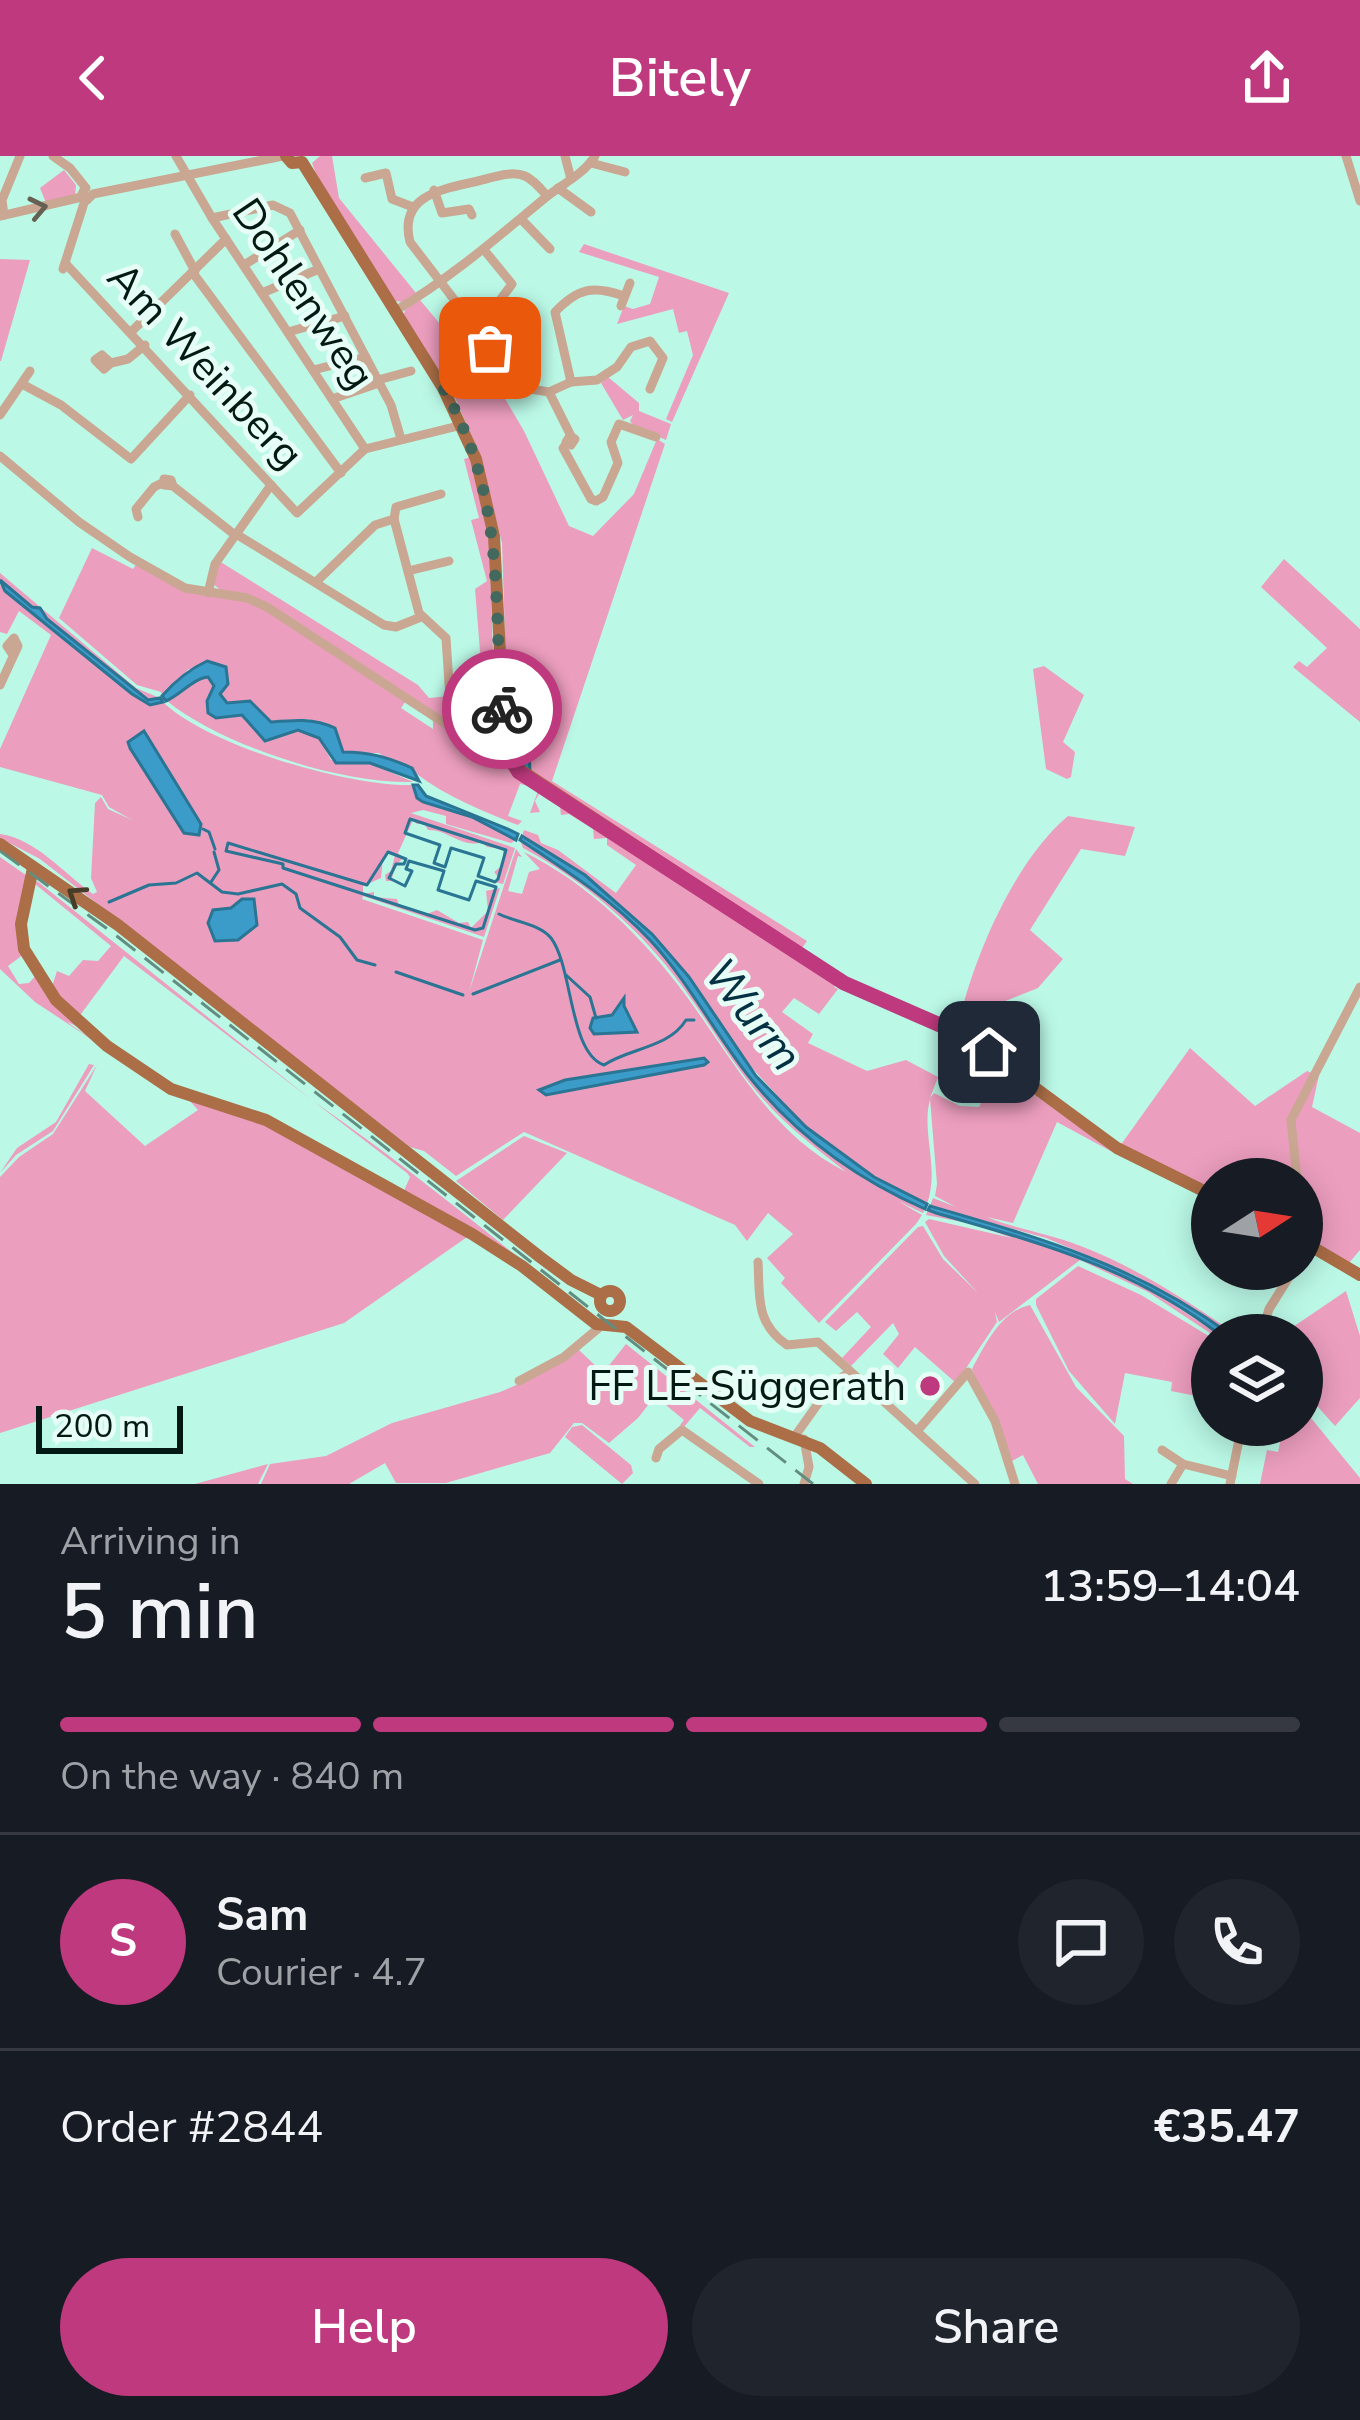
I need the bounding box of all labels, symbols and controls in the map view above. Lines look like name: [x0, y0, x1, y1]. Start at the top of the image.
text: Bitely: [609, 41, 751, 115]
icon: back: [60, 45, 126, 111]
icon: share: [1234, 45, 1300, 111]
street label: Dohlenweg: [218, 187, 388, 401]
one-way arrow: [28, 196, 48, 222]
street label: Am Weinberg: [94, 250, 316, 482]
pin: [439, 297, 541, 399]
icon: bag: [457, 315, 523, 381]
courier: [442, 649, 562, 769]
icon: bike: [469, 676, 535, 742]
one-way arrow: [68, 887, 90, 909]
water label: Wurm: [690, 946, 816, 1084]
pin: [938, 1001, 1040, 1103]
icon: home: [956, 1019, 1022, 1085]
north arrow: [1191, 1158, 1323, 1290]
map controls: [1191, 1158, 1323, 1446]
button: layers: [1191, 1314, 1323, 1446]
place label: FF LE-Süggerath: [588, 1358, 906, 1415]
marker: FF LE-Süggerath: [917, 1373, 943, 1399]
scale bar: [36, 1400, 183, 1453]
text: 200 m: [54, 1404, 150, 1449]
text: Arriving in: [60, 1515, 241, 1568]
text: 13:59–14:04: [1040, 1556, 1300, 1617]
text: 5 min: [60, 1559, 259, 1666]
text: On the way · 840 m: [60, 1750, 404, 1803]
button: chat: [1018, 1879, 1144, 2005]
button: phone: [1174, 1879, 1300, 2005]
text: Sam: [216, 1885, 308, 1946]
text: S: [109, 1911, 137, 1972]
text: Courier · 4.7: [216, 1946, 427, 1999]
text: Order #2844: [60, 2097, 323, 2158]
text: €35.47: [1154, 2097, 1300, 2158]
button: Help: [60, 2258, 668, 2396]
button: Share: [692, 2258, 1300, 2396]

